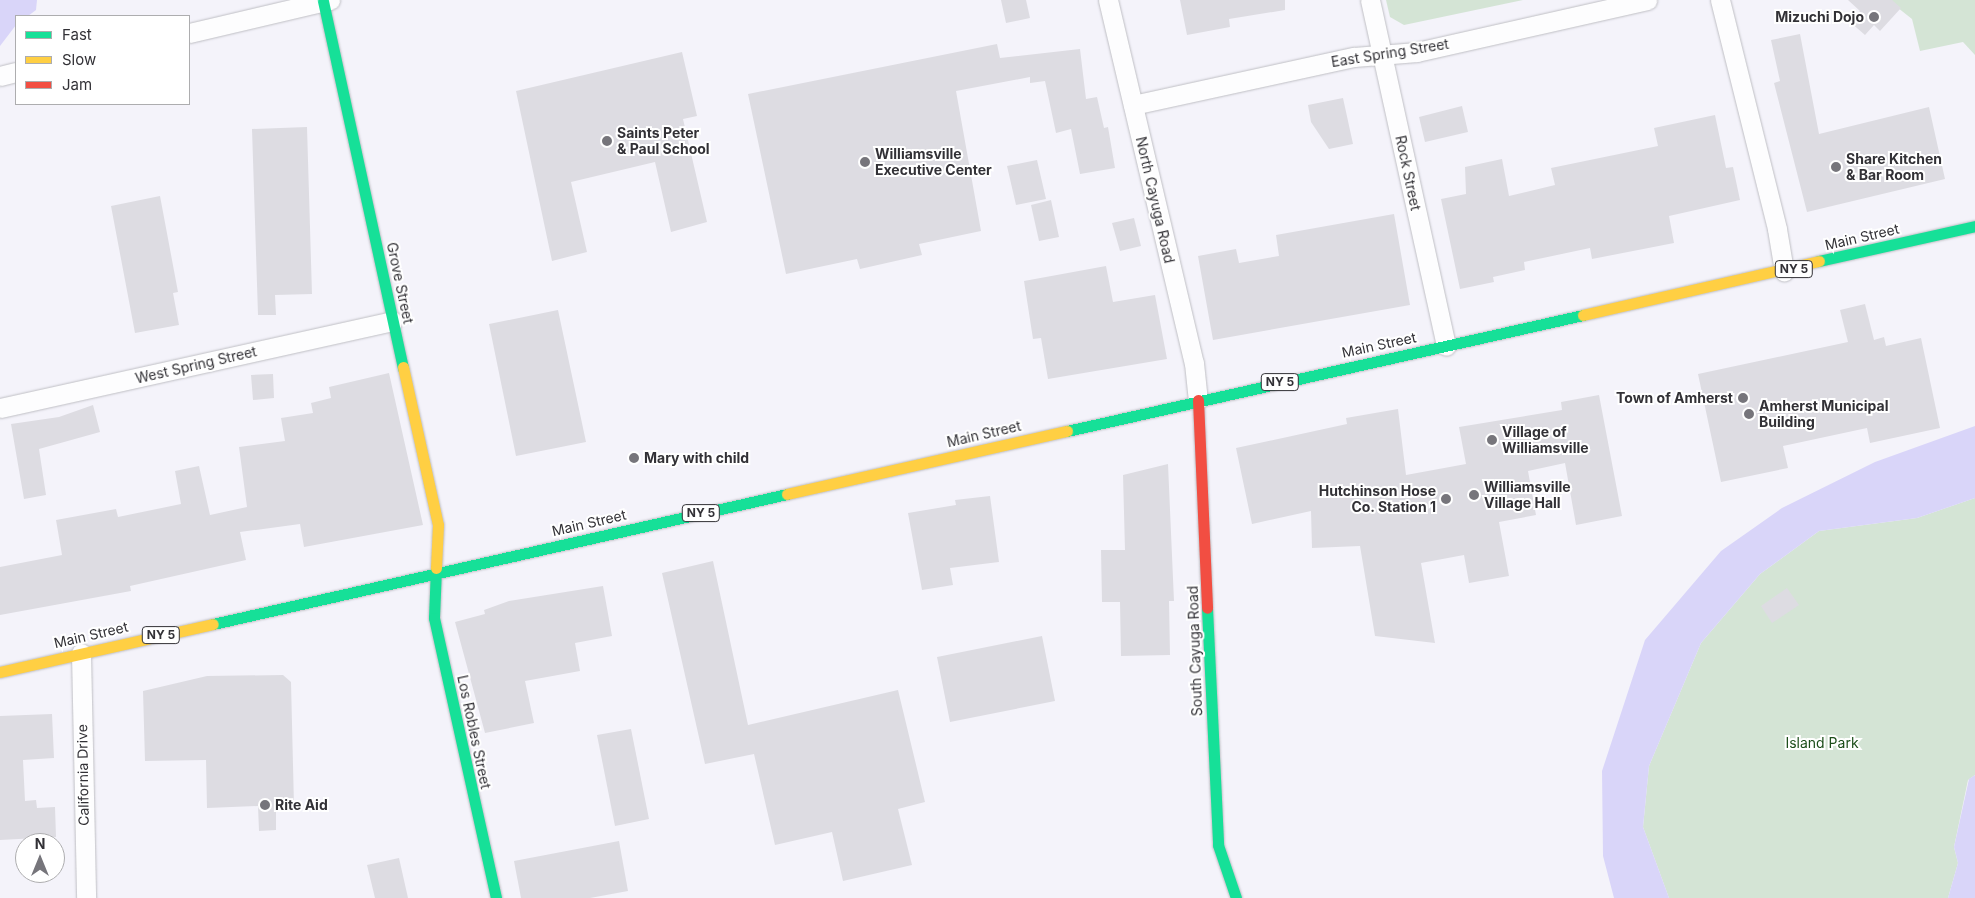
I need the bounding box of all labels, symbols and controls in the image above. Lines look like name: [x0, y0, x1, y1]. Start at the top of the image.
place label: Mizuchi Dojo: [1775, 9, 1864, 25]
marker: Mizuchi Dojo: [1868, 11, 1880, 23]
legend: [15, 15, 190, 105]
text: Fast: [62, 25, 92, 44]
street label: East Spring Street: [1330, 35, 1450, 71]
text: Slow: [62, 50, 96, 69]
text: Jam: [62, 75, 92, 94]
place label: Saints Peter & Paul School: [617, 125, 710, 158]
street label: Rock Street: [1392, 134, 1424, 212]
marker: Saints Peter & Paul School: [601, 135, 613, 147]
street label: North Cayuga Road: [1132, 135, 1178, 265]
place label: Williamsville Executive Center: [875, 146, 992, 178]
place label: Share Kitchen & Bar Room: [1846, 151, 1942, 184]
marker: Williamsville Executive Center: [859, 156, 871, 168]
marker: Share Kitchen & Bar Room: [1830, 161, 1842, 173]
street label: Main Street: [1823, 220, 1901, 254]
street label: Grove Street: [383, 241, 417, 325]
road number: NY 5: [1774, 260, 1814, 278]
street label: Main Street: [1340, 329, 1418, 361]
street label: West Spring Street: [134, 343, 258, 387]
road number: NY 5: [1260, 372, 1300, 392]
place label: Town of Amherst: [1616, 390, 1733, 406]
marker: Town of Amherst: [1737, 392, 1749, 404]
place label: Amherst Municipal Building: [1759, 398, 1888, 431]
marker: Amherst Municipal Building: [1743, 408, 1755, 420]
street label: Main Street: [945, 417, 1023, 451]
place label: Village of Williamsville: [1502, 424, 1589, 457]
marker: Village of Williamsville: [1486, 434, 1498, 446]
place label: Mary with child: [644, 450, 749, 466]
marker: Mary with child: [628, 452, 640, 464]
place label: Williamsville Village Hall: [1484, 479, 1571, 512]
place label: Hutchinson Hose Co. Station 1: [1319, 483, 1436, 516]
marker: Williamsville Village Hall: [1468, 489, 1480, 501]
marker: Hutchinson Hose Co. Station 1: [1440, 493, 1452, 505]
road number: NY 5: [681, 503, 721, 522]
street label: Main Street: [550, 506, 628, 540]
street label: South Cayuga Road: [1184, 585, 1206, 717]
street label: Main Street: [52, 618, 130, 652]
road number: NY 5: [141, 626, 181, 644]
street label: Los Robles Street: [454, 674, 494, 790]
street label: California Drive: [74, 724, 92, 826]
park label: Island Park: [1785, 735, 1859, 751]
place label: Rite Aid: [275, 797, 328, 813]
marker: Rite Aid: [259, 799, 271, 811]
north arrow: [15, 833, 65, 883]
text: N: [35, 835, 45, 852]

